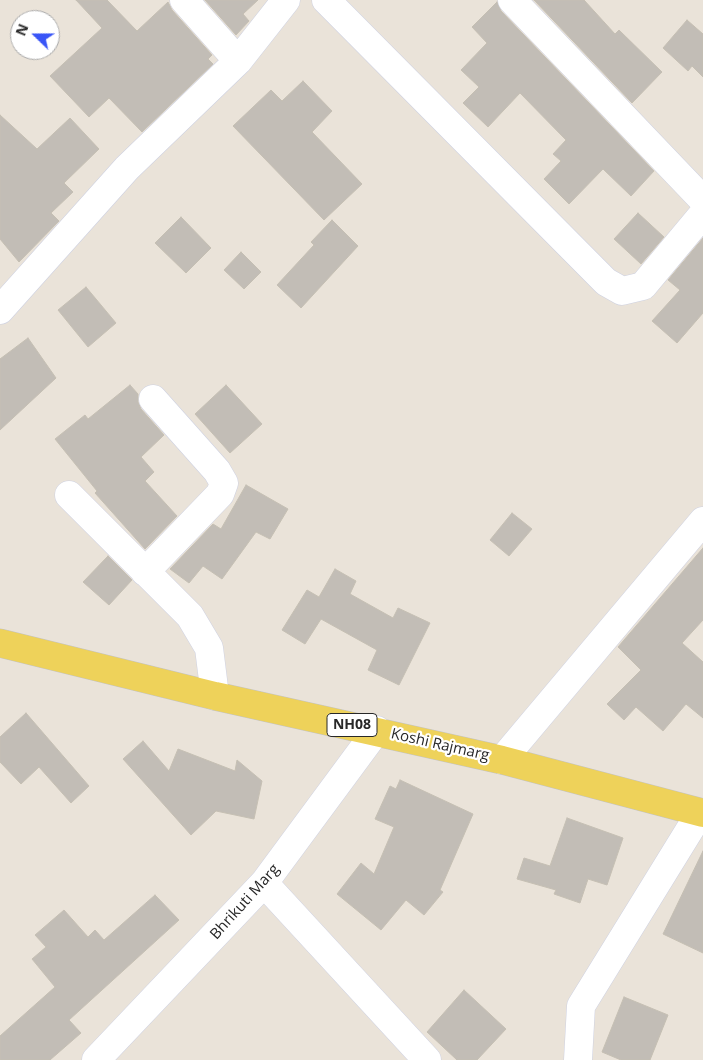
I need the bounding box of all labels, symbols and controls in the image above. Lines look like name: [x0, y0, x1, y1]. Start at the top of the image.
north arrow: [10, 10, 60, 60]
text: N: [11, 21, 32, 38]
road number: NH08: [327, 714, 377, 736]
street label: Koshi Rajmarg: [389, 725, 491, 765]
street label: Bhrikuti Marg: [207, 861, 283, 943]

